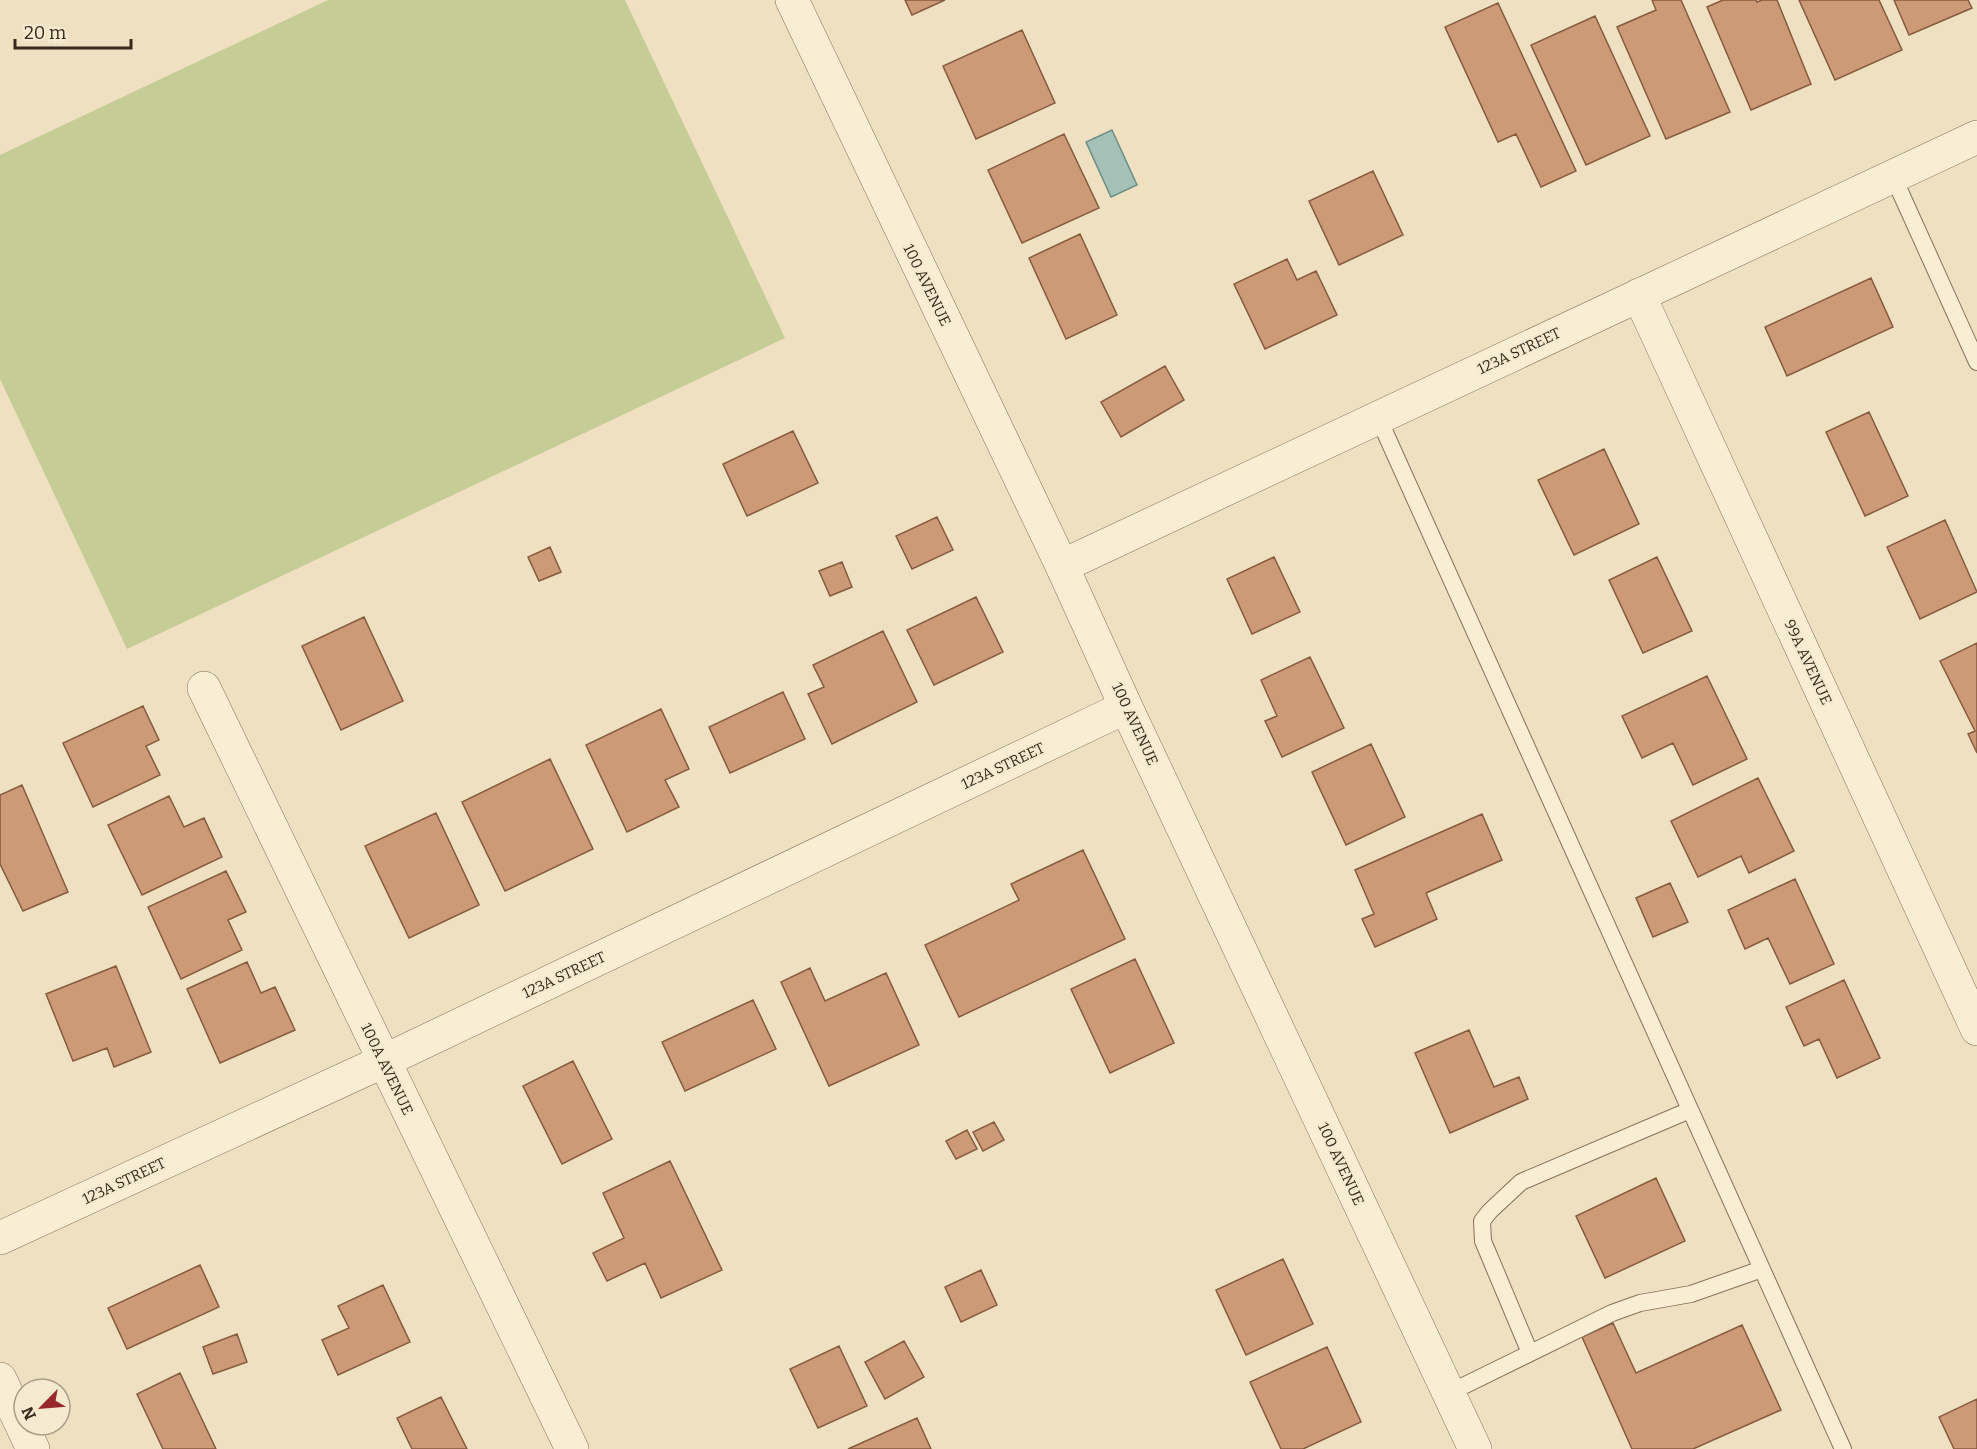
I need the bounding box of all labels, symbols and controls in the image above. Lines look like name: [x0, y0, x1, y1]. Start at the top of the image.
scale bar: [15, 12, 130, 50]
text: 20 m: [24, 22, 66, 44]
street label: 100 AVENUE: [899, 241, 955, 329]
street label: 123A STREET: [1475, 324, 1564, 378]
street label: 99A AVENUE: [1780, 616, 1836, 708]
street label: 100 AVENUE: [1108, 680, 1162, 768]
street label: 123A STREET: [959, 739, 1048, 793]
street label: 123A STREET: [520, 948, 609, 1002]
street label: 100A AVENUE: [357, 1020, 417, 1118]
street label: 100 AVENUE: [1314, 1120, 1368, 1208]
street label: 123A STREET: [80, 1154, 169, 1208]
north arrow: [12, 1377, 72, 1437]
text: N: [18, 1404, 40, 1423]

